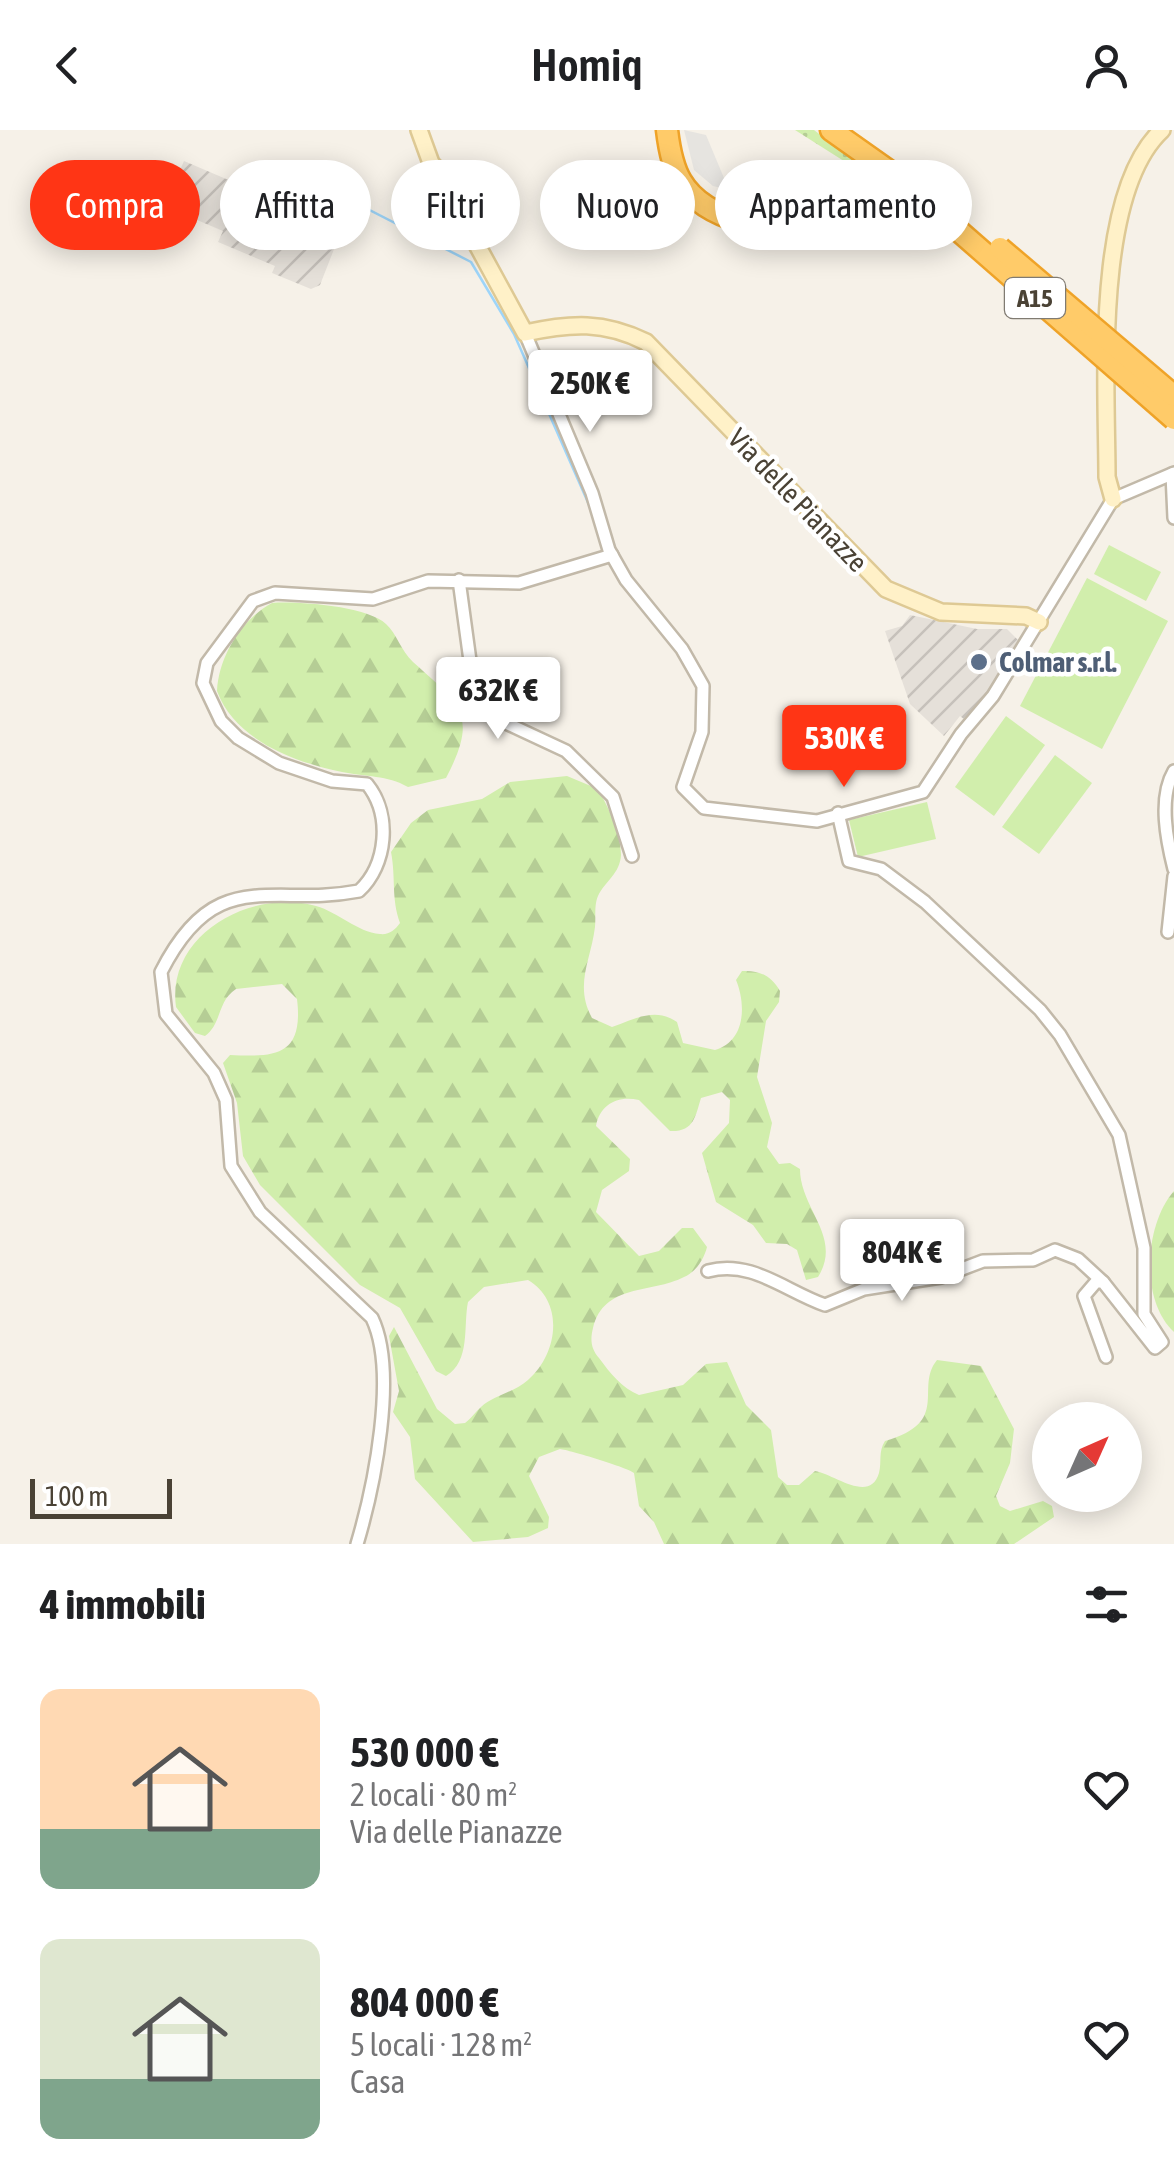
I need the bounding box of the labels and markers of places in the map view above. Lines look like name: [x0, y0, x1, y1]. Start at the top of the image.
pin: 250K €: [509, 350, 671, 435]
place label: Colmar s.r.l.: [999, 646, 1117, 678]
marker: Colmar s.r.l.: [968, 651, 990, 673]
pin: 632K €: [417, 657, 579, 742]
pin: 530K €: [763, 705, 925, 790]
pin: 804K €: [821, 1219, 983, 1304]

